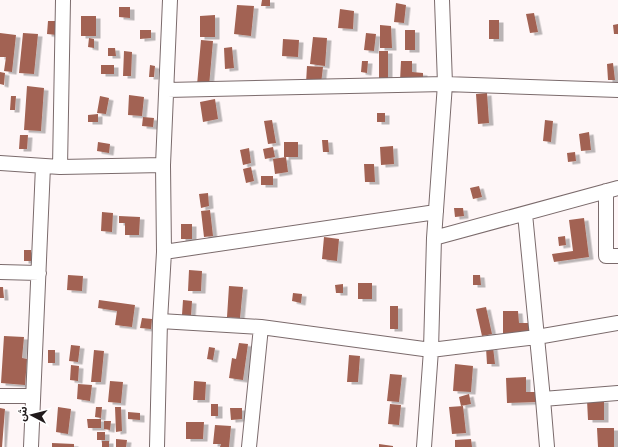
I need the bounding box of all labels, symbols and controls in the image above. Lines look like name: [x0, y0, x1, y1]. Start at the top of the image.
north arrow: [12, 395, 52, 435]
text: ش: [14, 405, 30, 422]

